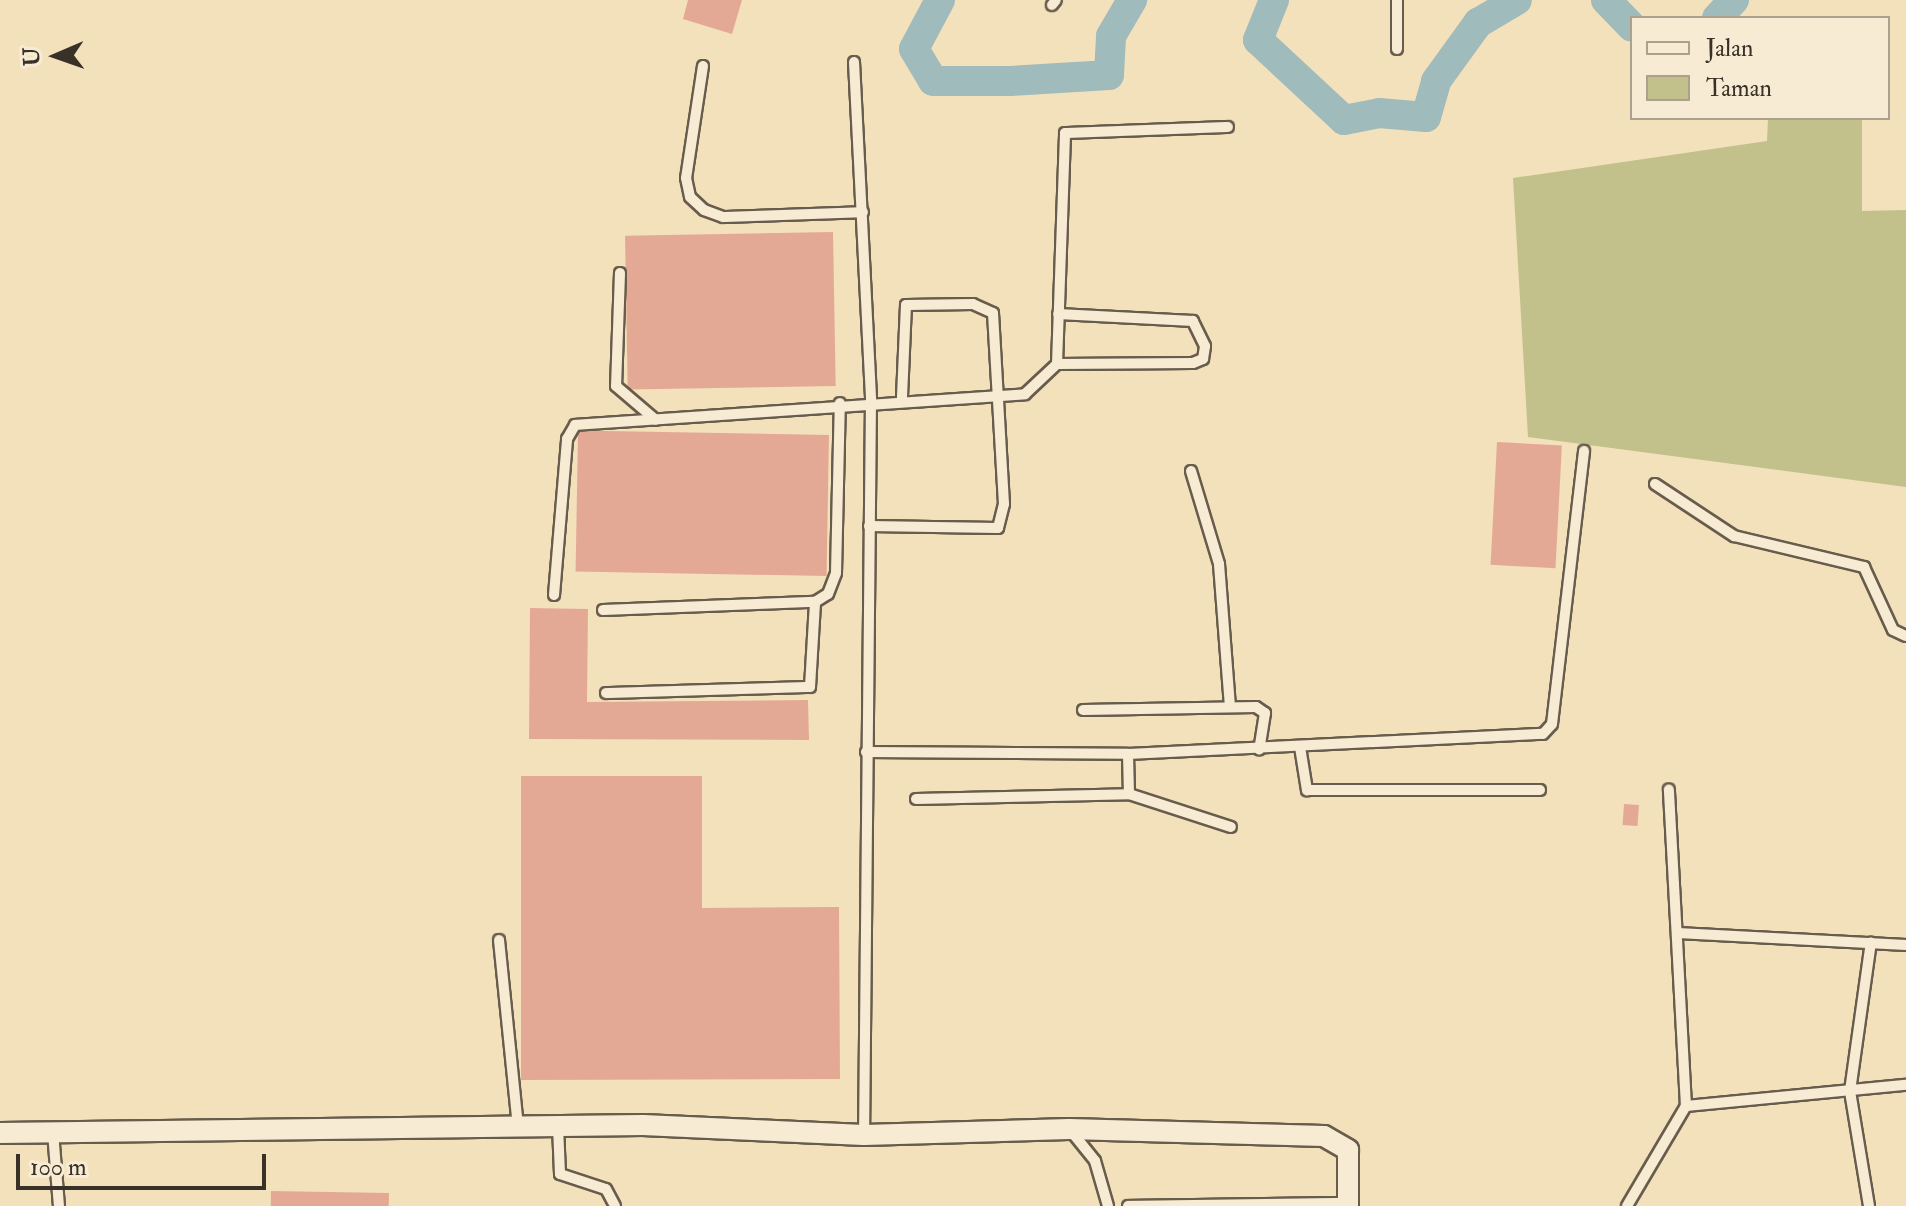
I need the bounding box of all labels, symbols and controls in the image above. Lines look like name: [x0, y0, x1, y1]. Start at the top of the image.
north arrow: [16, 16, 96, 96]
legend: [1630, 16, 1890, 120]
text: Jalan: [1706, 33, 1753, 64]
text: U: [18, 47, 46, 67]
text: Taman: [1706, 73, 1772, 104]
scale bar: [20, 1138, 270, 1188]
text: 100 m: [30, 1152, 87, 1183]

